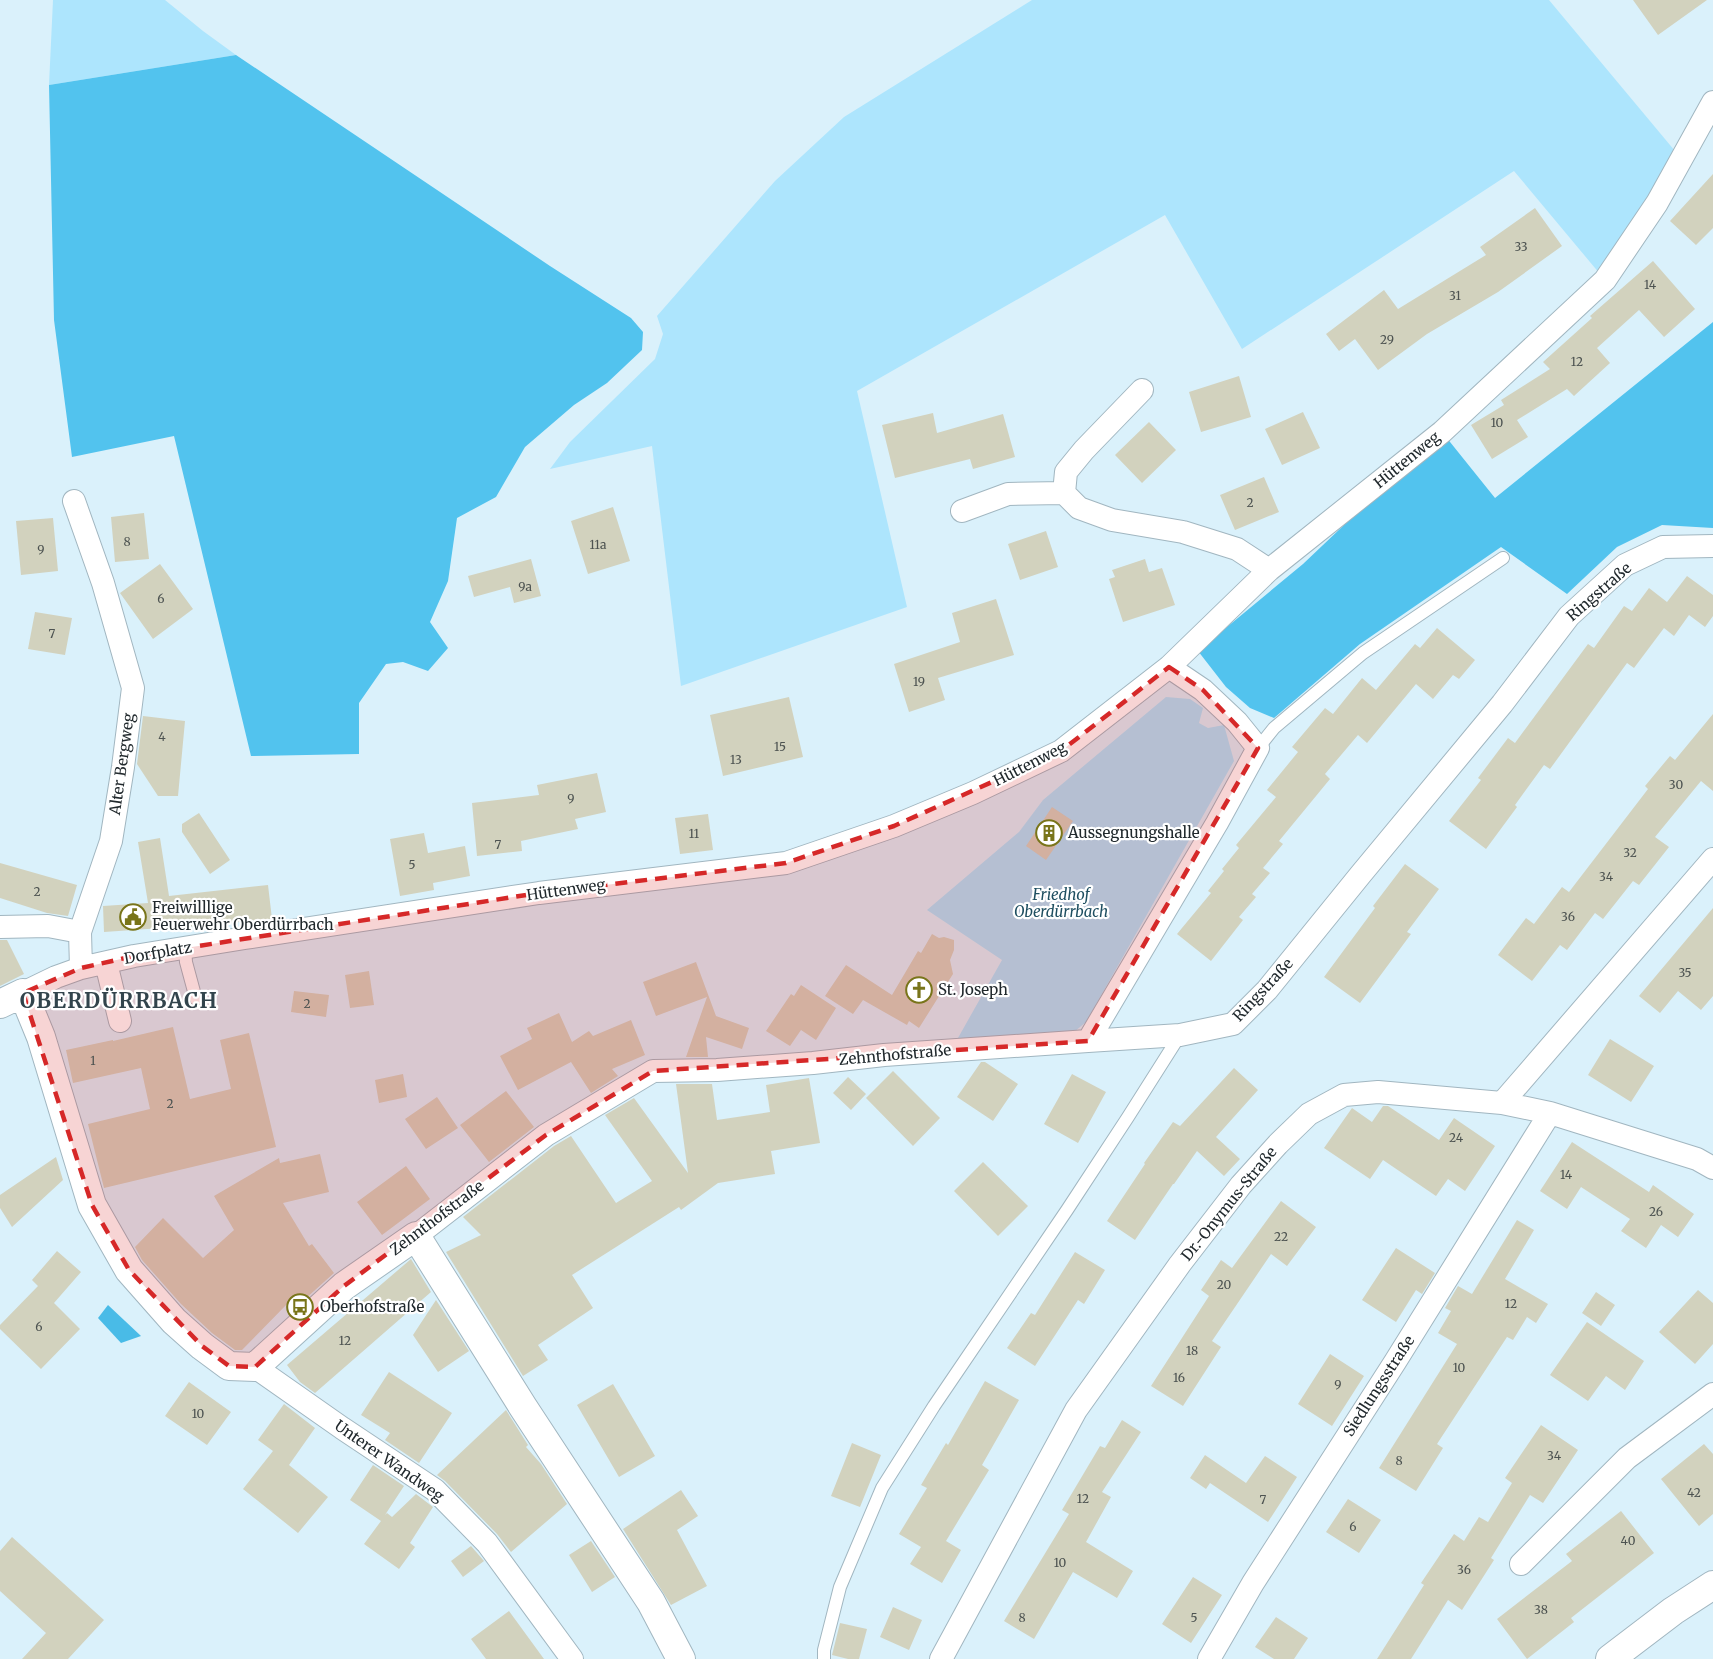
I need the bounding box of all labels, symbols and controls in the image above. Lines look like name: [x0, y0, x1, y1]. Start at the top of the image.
house number: 33: [1514, 239, 1528, 254]
house number: 14: [1644, 277, 1657, 292]
house number: 31: [1449, 288, 1461, 303]
house number: 29: [1380, 332, 1394, 347]
house number: 12: [1571, 354, 1583, 369]
house number: 10: [1491, 415, 1504, 430]
street label: Hüttenweg: [1370, 427, 1444, 492]
house number: 2: [1246, 495, 1254, 510]
house number: 8: [123, 534, 131, 549]
house number: 11a: [590, 537, 607, 552]
house number: 9: [37, 542, 45, 557]
street label: Ringstraße: [1562, 558, 1635, 625]
house number: 9a: [518, 579, 532, 594]
house number: 6: [157, 591, 165, 606]
house number: 7: [49, 626, 56, 641]
house number: 19: [913, 674, 925, 689]
street label: Alter Bergweg: [105, 712, 138, 817]
house number: 4: [158, 729, 166, 744]
street label: Hüttenweg: [990, 737, 1070, 790]
house number: 15: [774, 739, 786, 754]
house number: 13: [730, 752, 742, 767]
house number: 30: [1669, 777, 1683, 792]
house number: 9: [567, 791, 575, 806]
building icon: Aussegnungshalle: [1034, 818, 1064, 848]
place label: Aussegnungshalle: [1067, 823, 1200, 842]
house number: 11: [689, 826, 700, 841]
house number: 7: [495, 837, 502, 852]
house number: 32: [1623, 845, 1637, 860]
house number: 5: [408, 857, 416, 872]
house number: 34: [1599, 869, 1614, 884]
street label: Hüttenweg: [525, 875, 607, 904]
house number: 2: [33, 884, 41, 899]
park label: Friedhof Oberdürrbach: [1014, 885, 1108, 921]
place label: Freiwilllige Feuerwehr Oberdürrbach: [152, 898, 334, 934]
public building icon: Freiwilllige Feuerwehr Oberdürrbach: [118, 902, 148, 932]
house number: 36: [1561, 909, 1575, 924]
street label: Dorfplatz: [123, 937, 193, 968]
street label: Ringstraße: [1228, 954, 1297, 1025]
house number: 35: [1678, 965, 1692, 980]
church icon: St. Joseph: [904, 975, 934, 1005]
place label: St. Joseph: [938, 980, 1008, 999]
district label: OBERDÜRRBACH: [20, 987, 218, 1014]
house number: 2: [303, 996, 311, 1011]
street label: Zehnthofstraße: [838, 1040, 952, 1069]
house number: 1: [90, 1053, 96, 1068]
house number: 2: [166, 1096, 174, 1111]
house number: 24: [1449, 1130, 1464, 1145]
street label: Dr.-Onymus-Straße: [1177, 1143, 1281, 1265]
house number: 14: [1560, 1167, 1573, 1182]
street label: Zehnthofstraße: [386, 1176, 488, 1259]
house number: 26: [1649, 1204, 1663, 1219]
house number: 22: [1274, 1229, 1288, 1244]
house number: 20: [1217, 1277, 1232, 1292]
bus stop icon: Oberhofstraße: [285, 1292, 315, 1322]
house number: 12: [1505, 1296, 1517, 1311]
place label: Oberhofstraße: [320, 1297, 424, 1316]
house number: 6: [35, 1319, 43, 1334]
street label: Siedlungsstraße: [1339, 1332, 1418, 1440]
house number: 12: [339, 1333, 351, 1348]
house number: 18: [1186, 1343, 1198, 1358]
house number: 10: [1453, 1360, 1466, 1375]
house number: 16: [1173, 1370, 1185, 1385]
house number: 9: [1334, 1377, 1342, 1392]
house number: 10: [192, 1406, 205, 1421]
street label: Unterer Wandweg: [331, 1416, 448, 1505]
house number: 34: [1547, 1448, 1562, 1463]
house number: 8: [1395, 1453, 1403, 1468]
house number: 42: [1687, 1485, 1701, 1500]
house number: 12: [1077, 1491, 1089, 1506]
house number: 7: [1260, 1492, 1267, 1507]
house number: 6: [1349, 1519, 1357, 1534]
house number: 40: [1621, 1533, 1636, 1548]
house number: 10: [1054, 1555, 1067, 1570]
house number: 36: [1457, 1562, 1471, 1577]
house number: 38: [1534, 1602, 1548, 1617]
house number: 8: [1018, 1610, 1026, 1625]
house number: 5: [1190, 1610, 1198, 1625]

